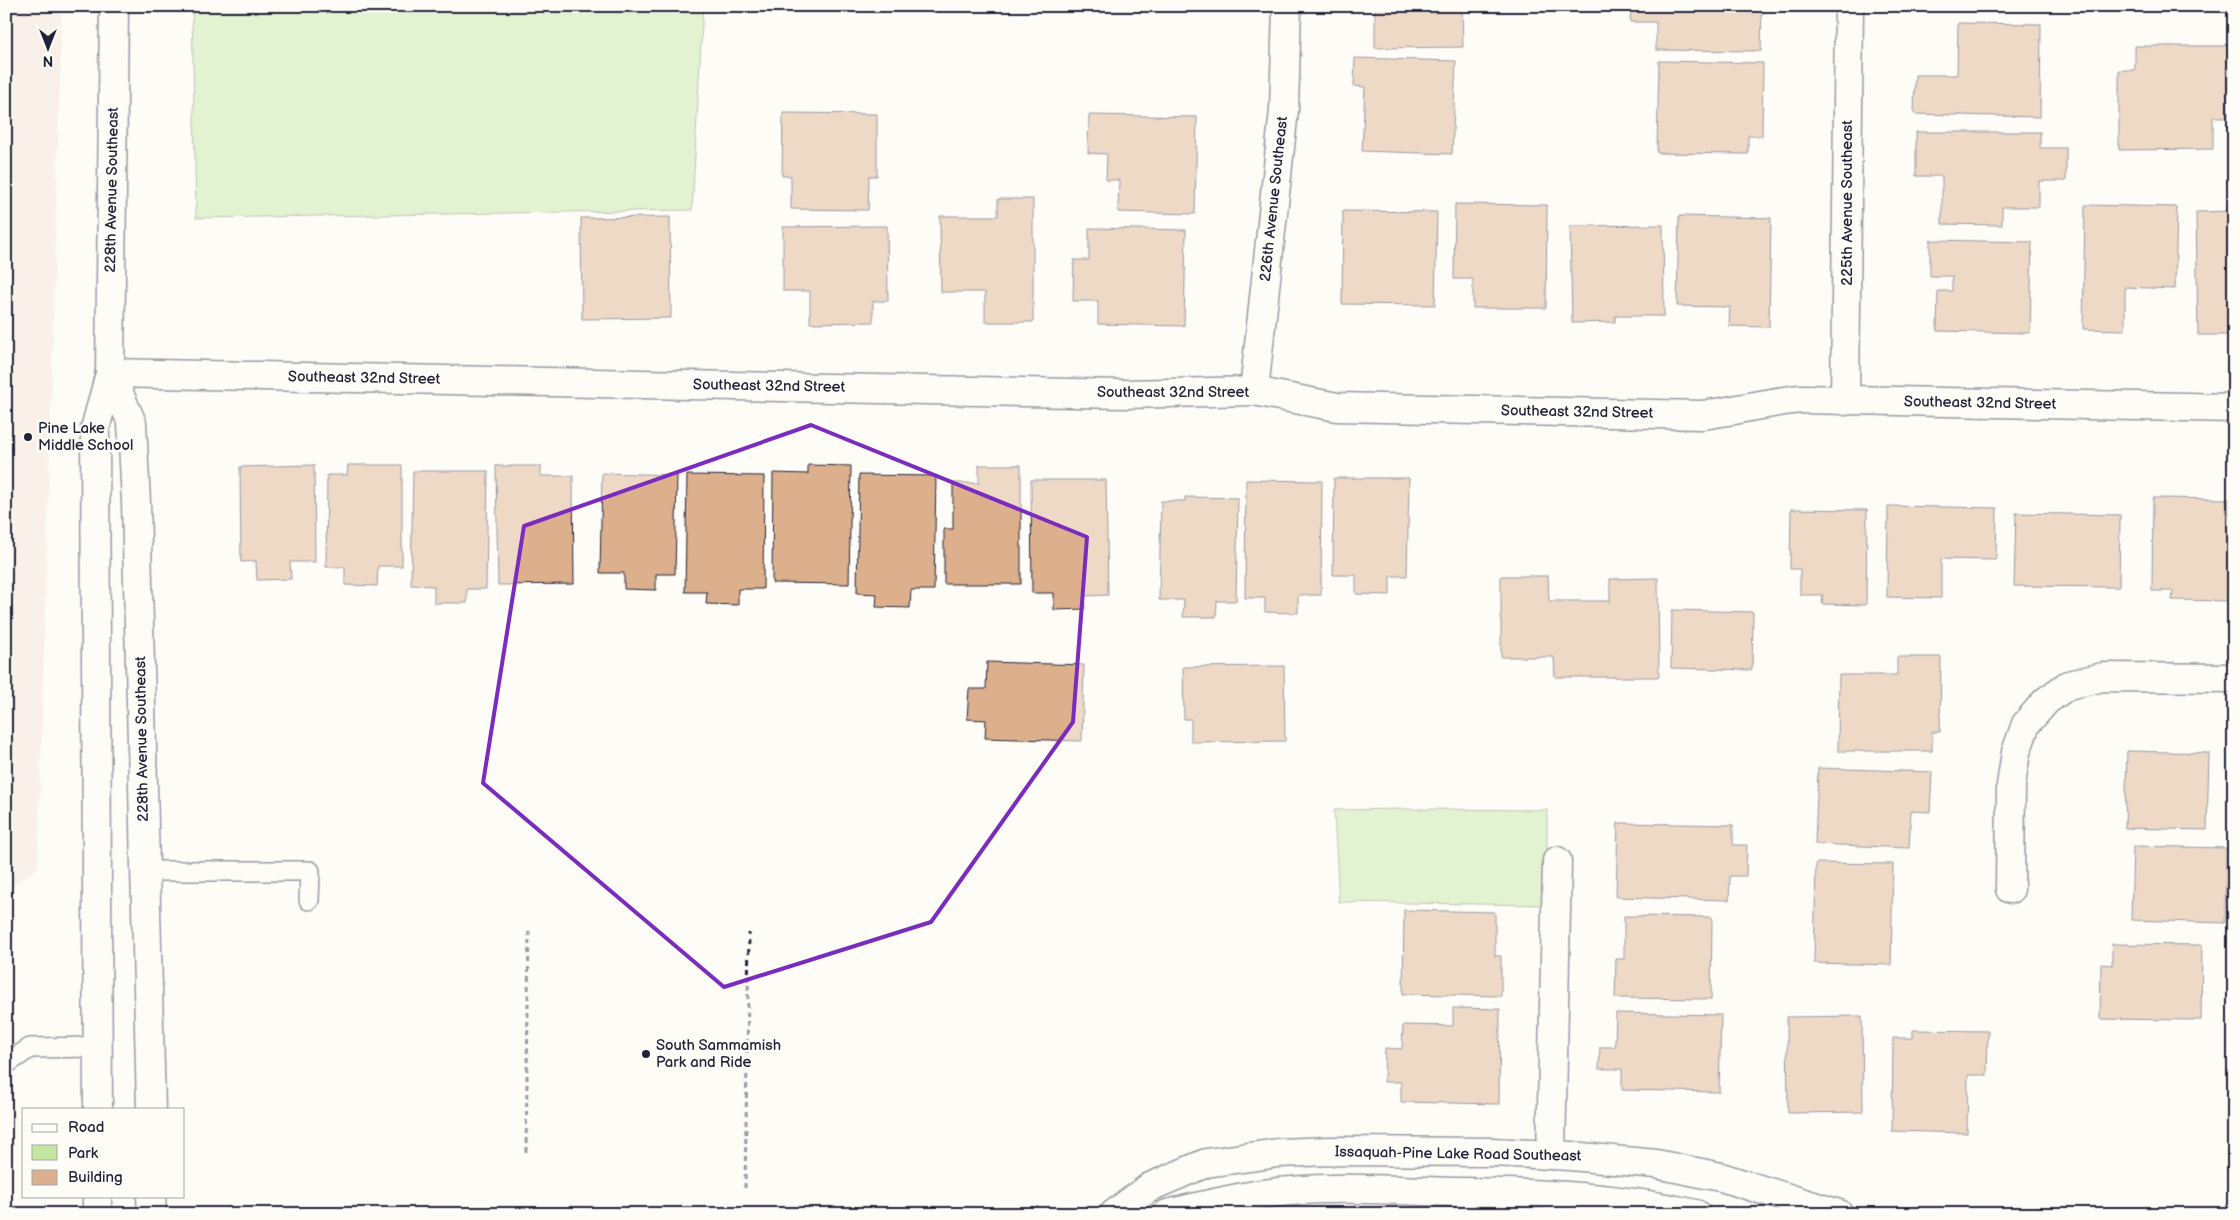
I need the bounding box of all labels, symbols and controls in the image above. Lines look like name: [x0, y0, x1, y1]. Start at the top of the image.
north arrow: [22, 22, 72, 72]
text: N: [43, 52, 53, 69]
street label: 228th Avenue Southeast: [101, 107, 123, 273]
street label: 226th Avenue Southeast: [1256, 115, 1292, 283]
street label: 225th Avenue Southeast: [1838, 120, 1857, 286]
street label: Southeast 32nd Street: [288, 367, 441, 389]
street label: Southeast 32nd Street: [693, 375, 846, 397]
street label: Southeast 32nd Street: [1097, 383, 1250, 402]
street label: Southeast 32nd Street: [1904, 392, 2057, 414]
street label: Southeast 32nd Street: [1501, 401, 1654, 423]
place label: Pine Lake Middle School: [38, 419, 133, 455]
marker: Pine Lake Middle School: [22, 431, 34, 443]
street label: 228th Avenue Southeast: [131, 656, 153, 822]
place label: South Sammamish Park and Ride: [656, 1036, 781, 1072]
marker: South Sammamish Park and Ride: [640, 1048, 652, 1060]
legend: [22, 1108, 185, 1198]
text: Road: [68, 1118, 104, 1137]
street label: Issaquah-Pine Lake Road Southeast: [1335, 1142, 1582, 1166]
text: Park: [68, 1144, 99, 1163]
text: Building: [68, 1168, 123, 1187]

